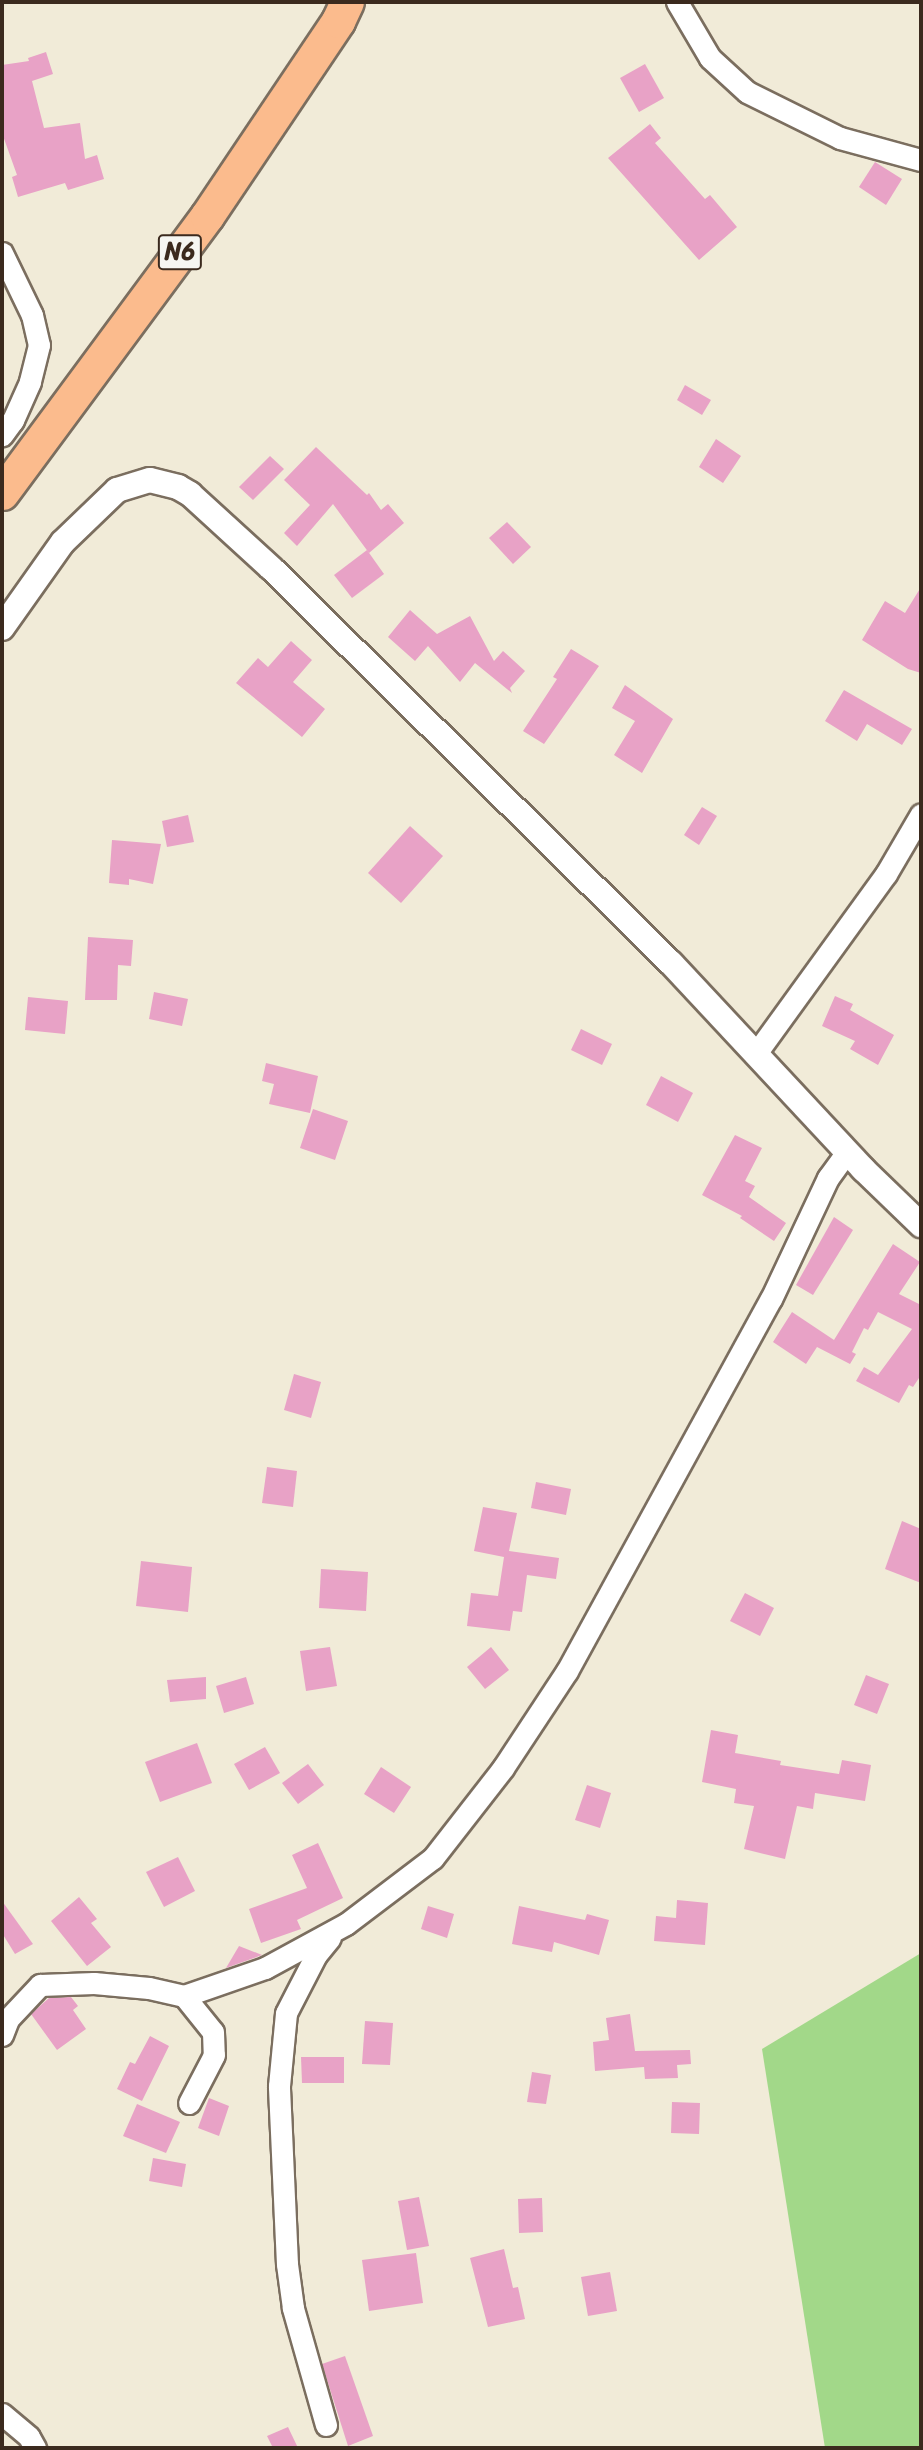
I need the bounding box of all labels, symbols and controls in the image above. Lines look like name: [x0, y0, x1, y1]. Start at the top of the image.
road number: N6: [157, 232, 203, 272]

